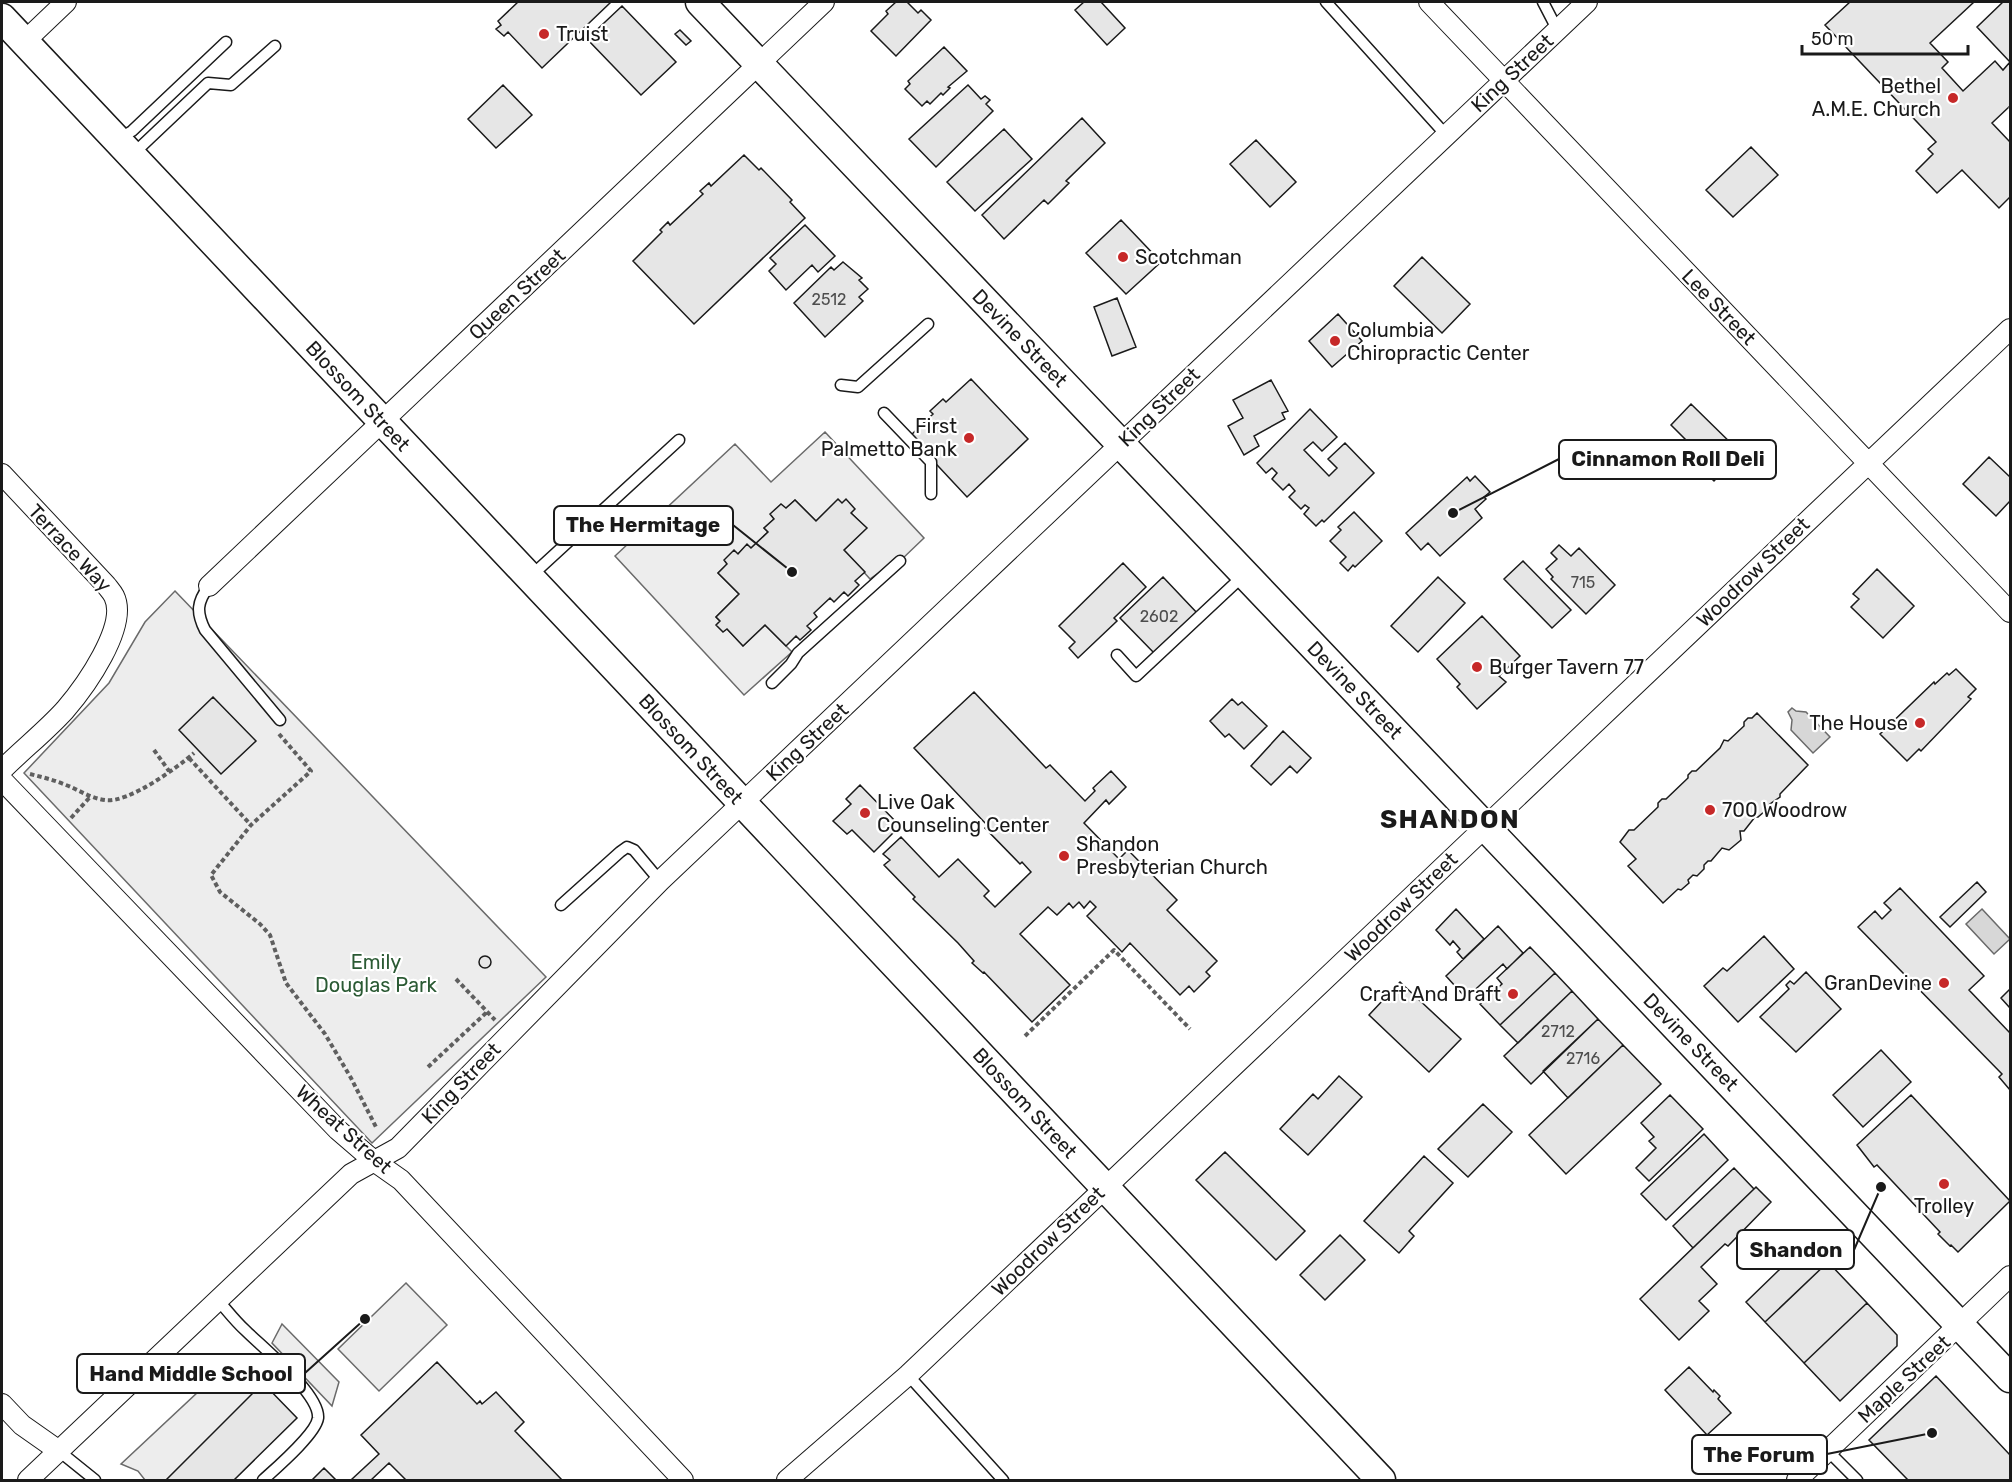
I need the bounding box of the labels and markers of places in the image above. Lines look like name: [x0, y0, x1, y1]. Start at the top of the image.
place label: Truist: [556, 22, 609, 46]
marker: Truist: [537, 27, 551, 41]
place label: Bethel A.M.E. Church: [1812, 74, 1941, 121]
marker: Bethel A.M.E. Church: [1946, 91, 1960, 105]
place label: Scotchman: [1135, 245, 1242, 269]
marker: Scotchman: [1116, 250, 1130, 264]
place label: Columbia Chiropractic Center: [1347, 318, 1530, 365]
marker: Columbia Chiropractic Center: [1328, 334, 1342, 348]
place label: First Palmetto Bank: [821, 414, 958, 461]
marker: First Palmetto Bank: [962, 431, 976, 445]
callout: Cinnamon Roll Deli: [1559, 440, 1776, 479]
callout: The Hermitage: [554, 506, 733, 545]
place label: Burger Tavern 77: [1489, 655, 1644, 679]
marker: Burger Tavern 77: [1470, 660, 1484, 674]
place label: The House: [1809, 711, 1908, 735]
marker: The House: [1913, 716, 1927, 730]
place label: Live Oak Counseling Center: [877, 790, 1050, 837]
place label: 700 Woodrow: [1722, 798, 1847, 822]
marker: 700 Woodrow: [1703, 803, 1717, 817]
marker: Live Oak Counseling Center: [858, 806, 872, 820]
place label: Shandon Presbyterian Church: [1076, 832, 1268, 879]
marker: Shandon Presbyterian Church: [1057, 849, 1071, 863]
place label: GranDevine: [1824, 971, 1932, 995]
marker: GranDevine: [1937, 976, 1951, 990]
place label: Craft And Draft: [1359, 982, 1501, 1006]
marker: Craft And Draft: [1506, 987, 1520, 1001]
marker: Trolley: [1937, 1177, 1951, 1191]
place label: Trolley: [1914, 1194, 1974, 1218]
callout: Shandon: [1737, 1230, 1854, 1269]
callout: Hand Middle School: [77, 1354, 305, 1393]
callout: The Forum: [1692, 1435, 1827, 1474]

